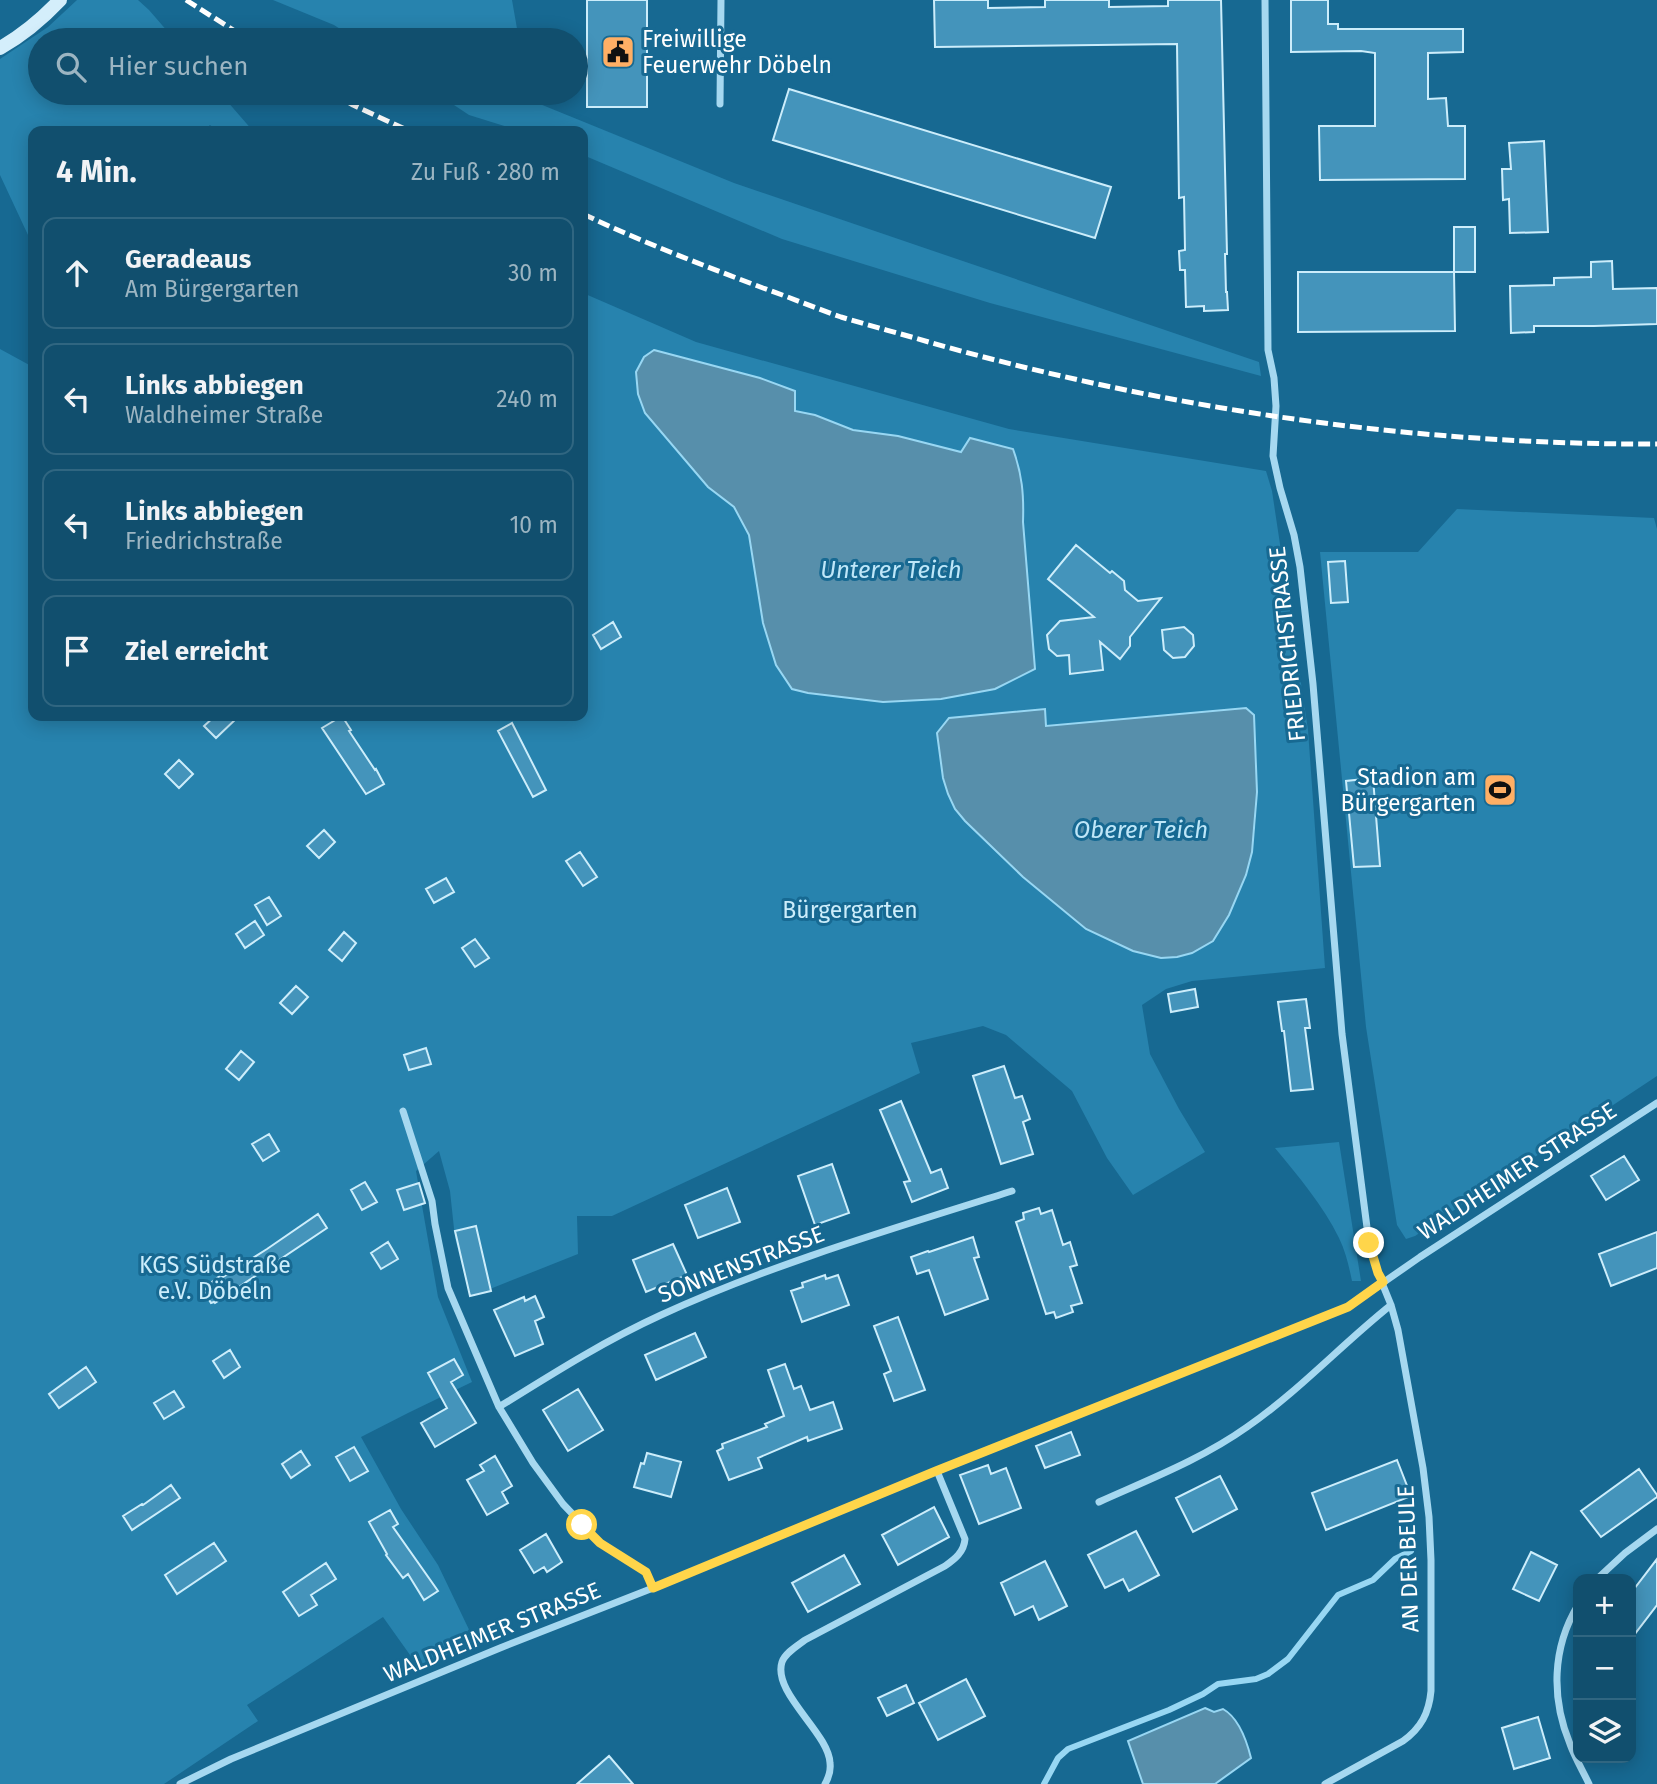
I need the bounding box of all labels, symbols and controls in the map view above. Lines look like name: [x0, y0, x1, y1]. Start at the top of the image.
place label: Freiwillige Feuerwehr Döbeln: [642, 25, 832, 79]
search box: [28, 28, 588, 105]
public building icon: Freiwillige Feuerwehr Döbeln: [599, 33, 637, 71]
icon: search: [52, 48, 90, 86]
text: Hier suchen: [108, 51, 248, 82]
text: 4 Min.: [56, 154, 137, 190]
text: Zu Fuß · 280 m: [411, 158, 560, 186]
text: Geradeaus: [125, 244, 251, 275]
icon: ahead: [58, 254, 96, 292]
text: 30 m: [508, 259, 558, 287]
text: Am Bürgergarten: [125, 275, 299, 303]
text: Links abbiegen: [125, 370, 304, 401]
icon: left: [58, 380, 96, 418]
text: 240 m: [496, 385, 558, 413]
text: Waldheimer Straße: [125, 401, 323, 429]
text: Links abbiegen: [125, 496, 304, 527]
icon: left: [58, 506, 96, 544]
text: 10 m: [509, 511, 558, 539]
text: Friedrichstraße: [125, 527, 283, 555]
street label: FRIEDRICHSTRASSE: [1263, 545, 1311, 743]
water label: Unterer Teich: [820, 556, 962, 584]
icon: arrive: [58, 632, 96, 670]
text: Ziel erreicht: [125, 636, 268, 667]
place label: Stadion am Bürgergarten: [1341, 763, 1476, 817]
sports icon: Stadion am Bürgergarten: [1481, 771, 1519, 809]
water label: Oberer Teich: [1074, 816, 1208, 844]
park label: Bürgergarten: [782, 896, 918, 924]
street label: WALDHEIMER STRASSE: [1412, 1096, 1622, 1246]
street label: SONNENSTRASSE: [654, 1219, 828, 1309]
route end: [1353, 1227, 1384, 1258]
park label: KGS Südstraße e.V. Döbeln: [139, 1251, 291, 1305]
street label: AN DER BEULE: [1391, 1485, 1425, 1633]
route start: [566, 1509, 597, 1540]
map controls: [1573, 1574, 1636, 1763]
button: +: [1573, 1574, 1636, 1637]
street label: WALDHEIMER STRASSE: [379, 1576, 605, 1688]
button: −: [1573, 1637, 1636, 1700]
button: layers: [1573, 1700, 1636, 1763]

